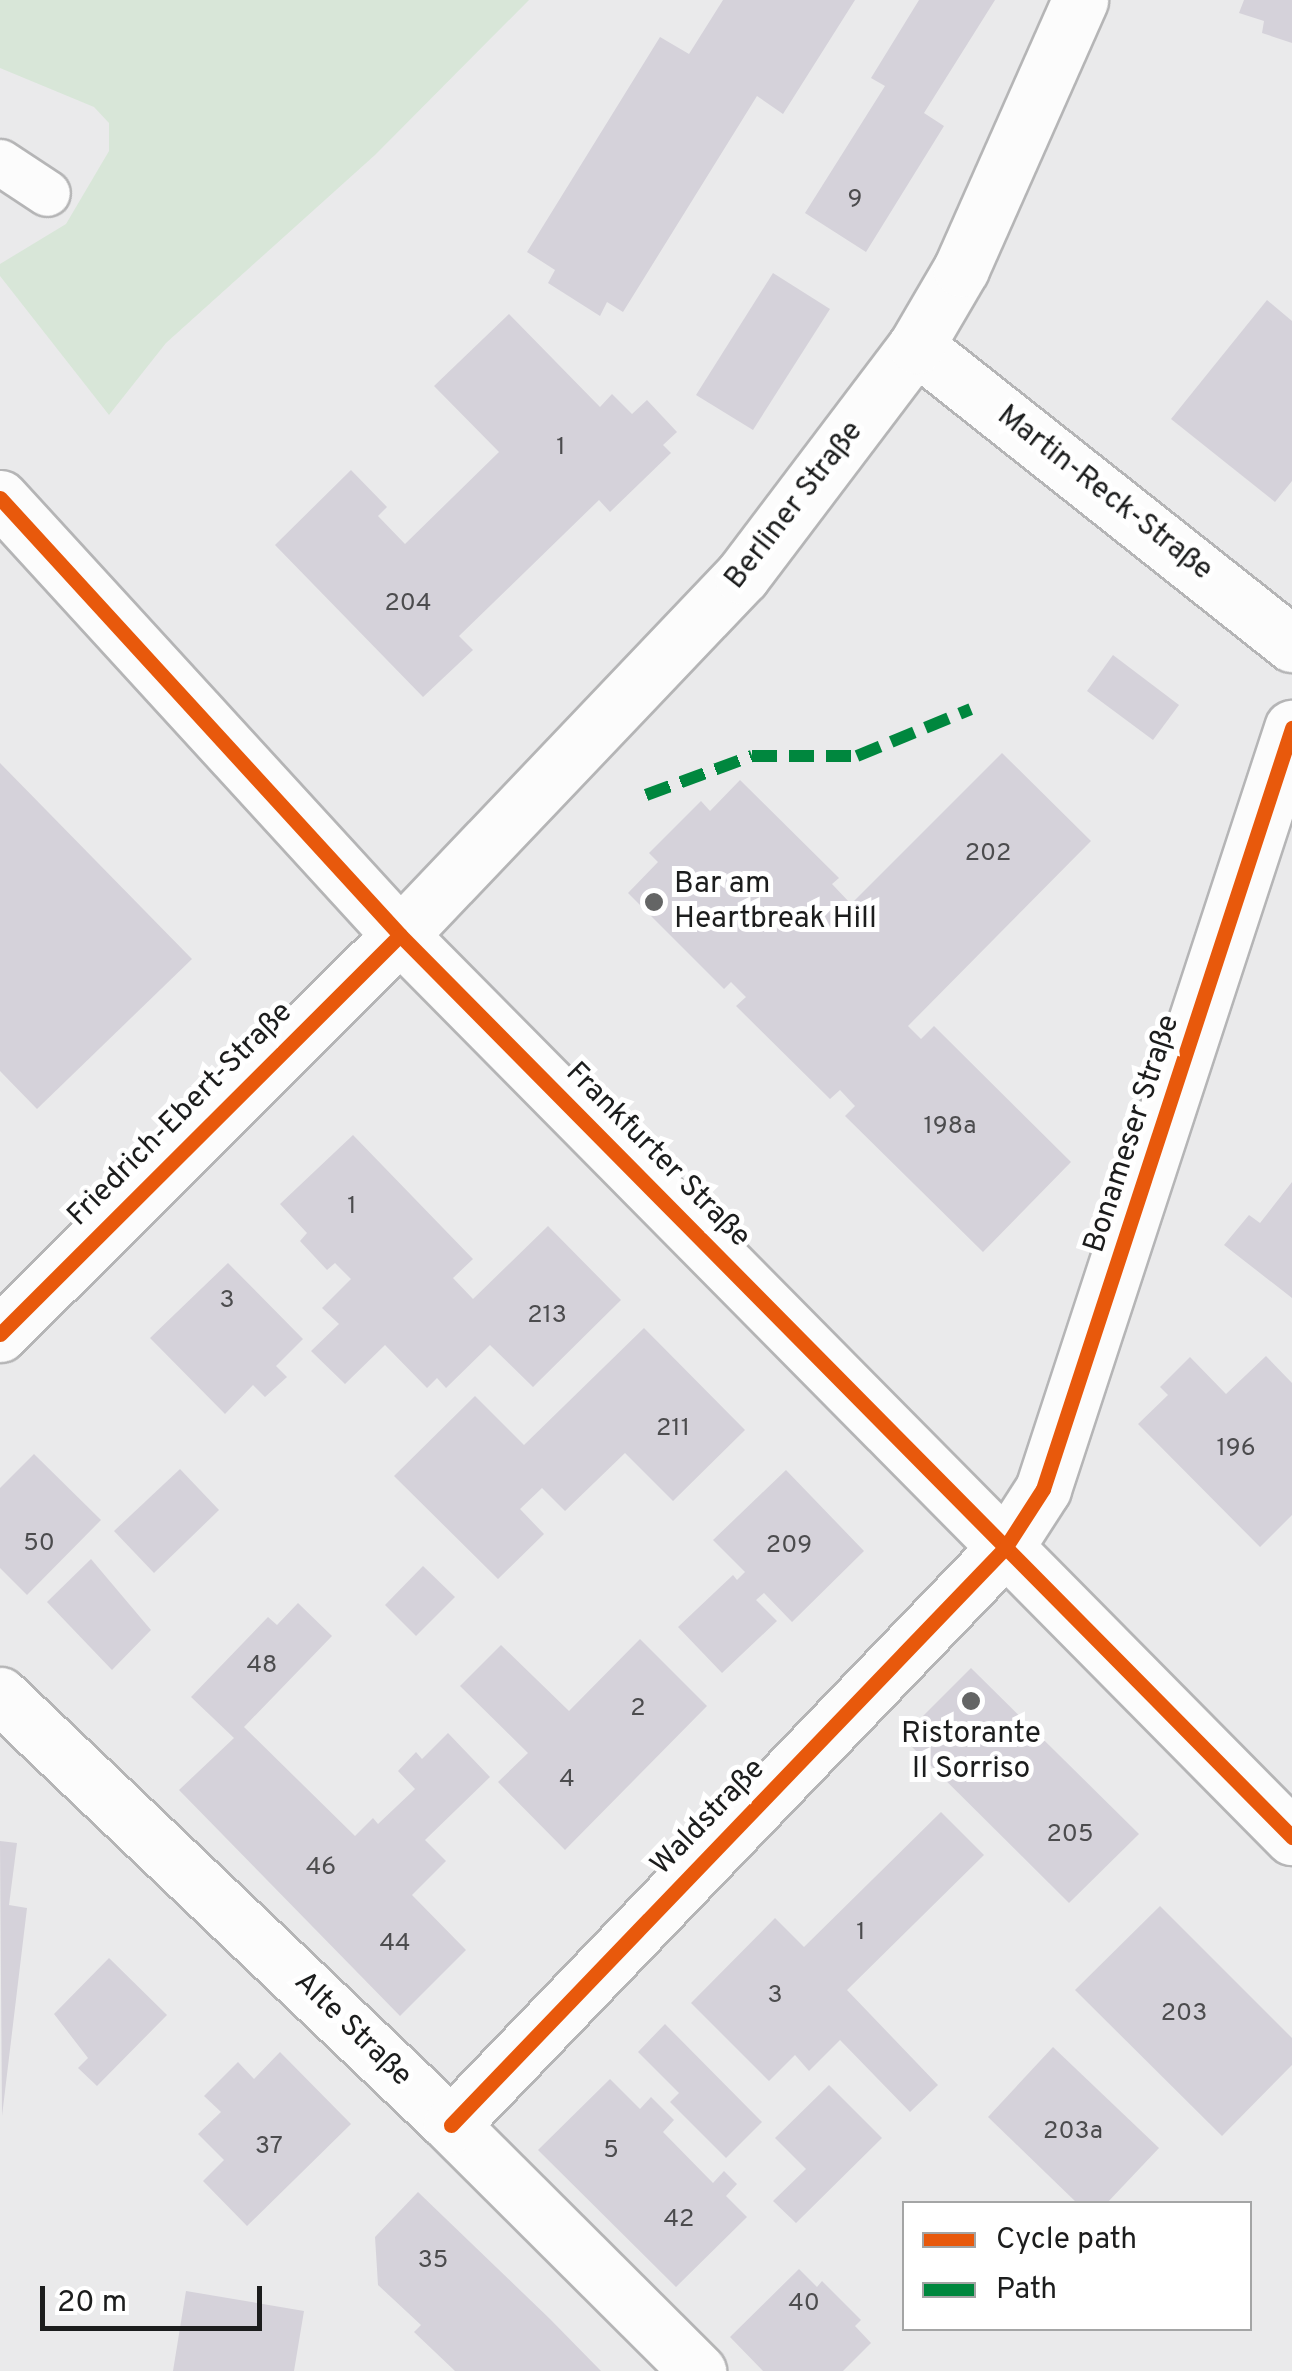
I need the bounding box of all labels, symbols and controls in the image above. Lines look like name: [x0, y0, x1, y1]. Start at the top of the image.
house number: 9: [848, 185, 862, 215]
street label: Martin-Reck-Straße: [989, 399, 1219, 589]
street label: Berliner Straße: [718, 415, 872, 597]
house number: 1: [556, 433, 566, 463]
house number: 204: [385, 589, 431, 619]
house number: 202: [965, 839, 1011, 869]
place label: Bar am Heartbreak Hill: [674, 867, 877, 938]
marker: Bar am Heartbreak Hill: [643, 891, 665, 913]
street label: Friedrich-Ebert-Straße: [61, 995, 301, 1235]
street label: Bonameser Straße: [1078, 1011, 1188, 1257]
street label: Frankfurter Straße: [557, 1056, 757, 1256]
house number: 198a: [924, 1112, 976, 1142]
house number: 1: [347, 1192, 357, 1222]
house number: 3: [219, 1286, 235, 1316]
house number: 213: [527, 1301, 567, 1331]
house number: 211: [656, 1414, 690, 1444]
house number: 196: [1216, 1434, 1256, 1464]
house number: 50: [23, 1529, 55, 1559]
house number: 209: [766, 1531, 812, 1561]
house number: 48: [247, 1651, 277, 1681]
marker: Ristorante Il Sorriso: [960, 1690, 982, 1712]
house number: 2: [630, 1694, 646, 1724]
place label: Ristorante Il Sorriso: [901, 1717, 1041, 1788]
street label: Waldstraße: [645, 1752, 773, 1884]
house number: 4: [559, 1765, 575, 1795]
house number: 205: [1047, 1820, 1093, 1850]
house number: 46: [306, 1853, 336, 1883]
house number: 1: [856, 1918, 866, 1948]
house number: 44: [379, 1929, 411, 1959]
street label: Alte Straße: [286, 1965, 418, 2095]
house number: 3: [767, 1981, 783, 2011]
house number: 203: [1161, 1999, 1207, 2029]
house number: 203a: [1043, 2117, 1103, 2147]
house number: 37: [255, 2132, 283, 2162]
house number: 5: [603, 2136, 619, 2166]
legend: [902, 2201, 1252, 2331]
house number: 42: [664, 2205, 694, 2235]
text: Cycle path: [996, 2222, 1137, 2259]
house number: 35: [418, 2246, 448, 2276]
scale bar: [45, 2266, 268, 2328]
text: Path: [996, 2272, 1057, 2309]
text: 20 m: [57, 2285, 127, 2322]
house number: 40: [788, 2289, 820, 2319]

